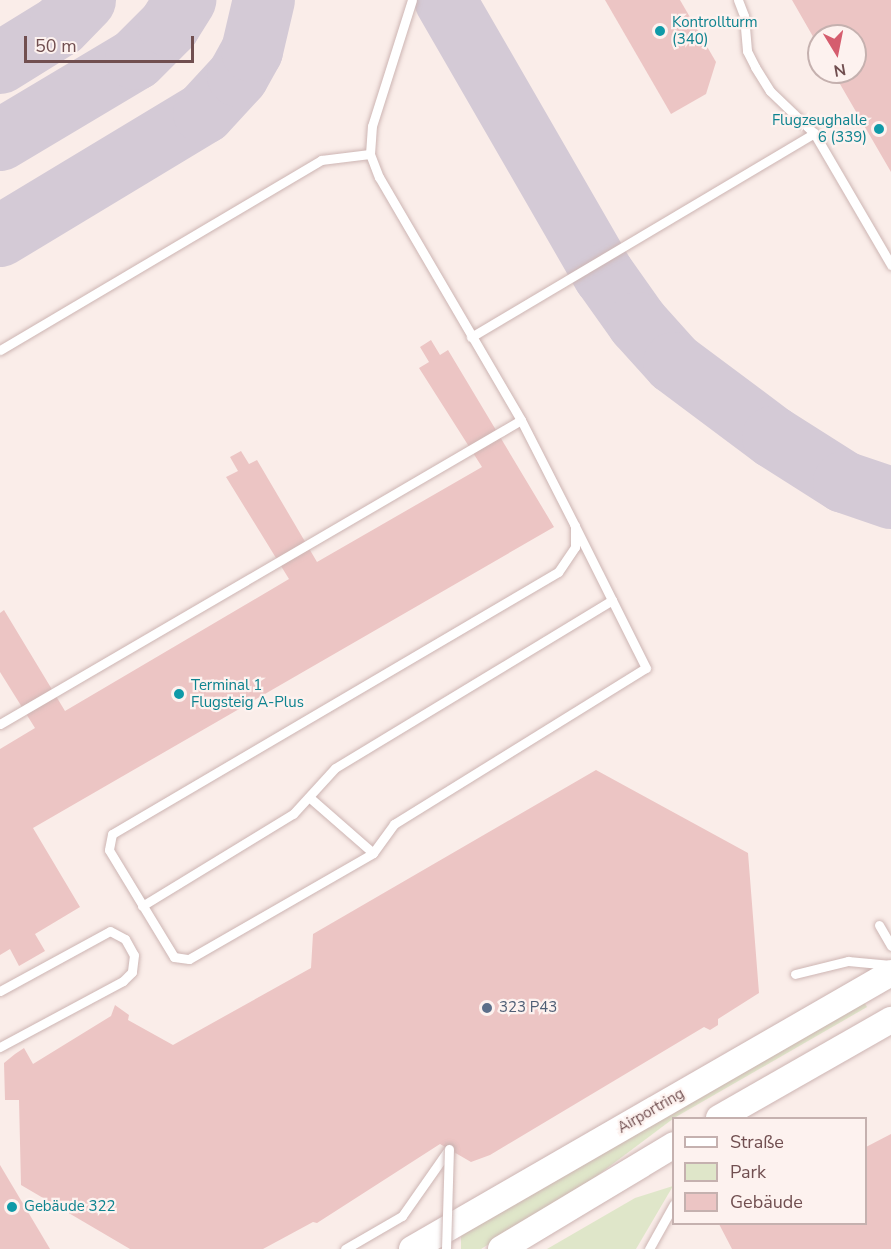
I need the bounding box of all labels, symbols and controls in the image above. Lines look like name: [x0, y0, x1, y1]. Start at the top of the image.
place label: Kontrollturm (340): [672, 13, 758, 48]
scale bar: [27, 24, 196, 62]
marker: Kontrollturm (340): [653, 24, 667, 38]
north arrow: [807, 24, 867, 84]
text: 50 m: [35, 34, 77, 58]
text: N: [832, 58, 848, 82]
place label: Flugzeughalle 6 (339): [772, 111, 867, 146]
marker: Flugzeughalle 6 (339): [872, 122, 886, 136]
place label: Terminal 1 Flugsteig A-Plus: [191, 676, 304, 711]
marker: Terminal 1 Flugsteig A-Plus: [172, 687, 186, 701]
place label: 323 P43: [499, 999, 557, 1017]
marker: 323 P43: [480, 1001, 494, 1015]
street label: Airportring: [614, 1085, 688, 1137]
legend: [672, 1117, 867, 1225]
text: Straße: [730, 1130, 784, 1154]
text: Park: [730, 1160, 766, 1184]
text: Gebäude: [730, 1190, 803, 1214]
place label: Gebäude 322: [24, 1198, 116, 1216]
marker: Gebäude 322: [5, 1200, 19, 1214]

